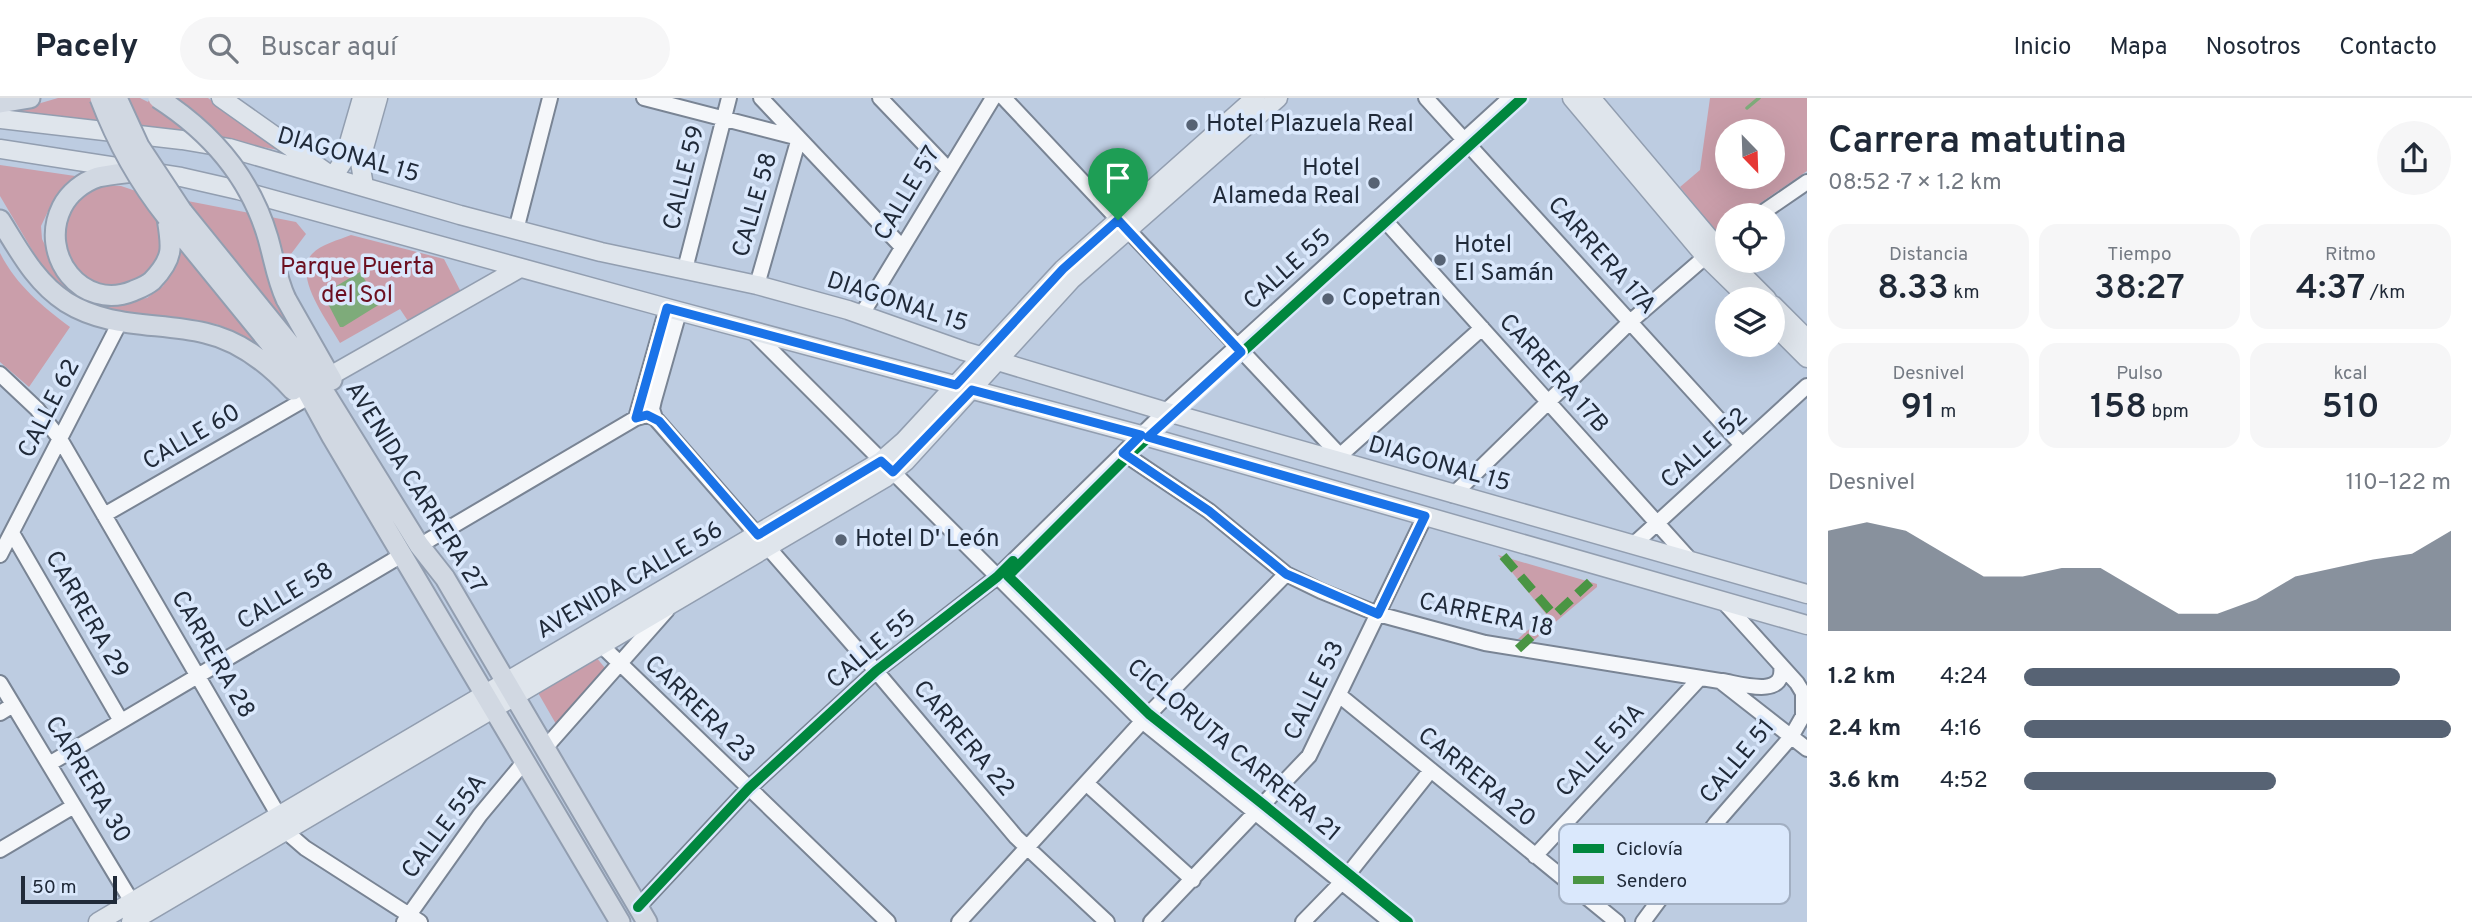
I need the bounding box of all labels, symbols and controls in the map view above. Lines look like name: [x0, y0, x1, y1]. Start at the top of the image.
search box: [180, 17, 670, 80]
text: Pacely: [35, 27, 138, 69]
icon: search: [204, 29, 242, 67]
text: Buscar aquí: [260, 32, 397, 65]
text: Inicio: [2014, 33, 2071, 63]
text: Mapa: [2109, 33, 2168, 63]
text: Nosotros: [2206, 33, 2301, 63]
text: Contacto: [2339, 33, 2437, 63]
place label: Hotel Plazuela Real: [1206, 110, 1414, 140]
marker: Hotel Plazuela Real: [1184, 117, 1200, 133]
text: Carrera matutina: [1828, 118, 2127, 167]
north arrow: [1715, 119, 1785, 189]
map controls: [1715, 119, 1785, 357]
street label: DIAGONAL 15: [273, 121, 423, 191]
button: share: [2377, 121, 2451, 195]
street label: CALLE 59: [658, 123, 712, 233]
street label: CALLE 57: [868, 141, 948, 247]
pin: [1088, 148, 1148, 220]
street label: CALLE 58: [727, 149, 785, 261]
place label: Hotel Alameda Real: [1212, 154, 1360, 212]
icon: arrive: [1099, 159, 1137, 197]
text: 08:52 · 7 × 1.2 km: [1828, 169, 2002, 198]
marker: Hotel Alameda Real: [1366, 175, 1382, 191]
street label: CARRERA 17A: [1540, 191, 1662, 321]
button: locate: [1715, 203, 1785, 273]
street label: CALLE 55: [1238, 223, 1338, 317]
place label: Hotel El Samán: [1454, 231, 1554, 289]
text: Distancia: [1889, 243, 1968, 267]
text: Tiempo: [2107, 243, 2172, 267]
text: Ritmo: [2325, 243, 2376, 267]
marker: Hotel El Samán: [1432, 252, 1448, 268]
park label: Parque Puerta del Sol: [280, 253, 434, 311]
street label: DIAGONAL 15: [823, 266, 971, 340]
text: 8.33: [1877, 267, 1949, 311]
text: 38:27: [2094, 267, 2185, 311]
text: 4:37: [2296, 267, 2365, 311]
text: km: [1949, 281, 1980, 305]
text: /km: [2365, 281, 2405, 305]
place label: Copetran: [1342, 284, 1441, 314]
button: layers: [1715, 287, 1785, 357]
marker: Copetran: [1320, 291, 1336, 307]
street label: CARRERA 17B: [1492, 308, 1614, 440]
street label: CALLE 62: [12, 355, 88, 463]
text: Desnivel: [1892, 362, 1965, 386]
text: Pulso: [2116, 362, 2163, 386]
text: kcal: [2334, 362, 2367, 386]
street label: AVENIDA CARRERA 27: [338, 377, 492, 599]
text: 91: [1901, 386, 1936, 430]
text: 158: [2090, 386, 2147, 430]
text: 510: [2321, 386, 2380, 430]
street label: CALLE 60: [138, 398, 246, 478]
text: m: [1936, 400, 1956, 424]
text: bpm: [2147, 400, 2189, 424]
street label: CALLE 52: [1655, 402, 1755, 496]
street label: DIAGONAL 15: [1364, 430, 1514, 500]
text: Desnivel: [1828, 469, 1915, 498]
text: 110–122 m: [2346, 469, 2451, 498]
street label: AVENIDA CALLE 56: [531, 515, 729, 647]
place label: Hotel D' León: [855, 525, 999, 555]
marker: Hotel D' León: [833, 532, 849, 548]
street label: CARRERA 29: [37, 546, 135, 684]
street label: CALLE 58: [232, 557, 340, 637]
street label: CARRERA 28: [163, 586, 261, 724]
street label: CARRERA 18: [1416, 587, 1556, 645]
street label: CALLE 55: [821, 604, 923, 696]
street label: CALLE 53: [1278, 636, 1352, 746]
street label: CARRERA 23: [637, 650, 761, 770]
street label: CICLORUTA CARRERA 21: [1120, 653, 1346, 849]
text: 1.2 km: [1828, 663, 1896, 692]
text: 4:24: [1940, 663, 1988, 692]
street label: CARRERA 22: [906, 675, 1020, 803]
street label: CALLE 51A: [1550, 698, 1652, 804]
street label: CARRERA 30: [37, 711, 137, 849]
street label: CALLE 51: [1694, 713, 1782, 811]
text: 2.4 km: [1828, 715, 1901, 744]
text: 4:16: [1940, 715, 1982, 744]
street label: CARRERA 20: [1411, 721, 1541, 835]
text: 3.6 km: [1828, 767, 1900, 796]
text: 4:52: [1940, 767, 1988, 796]
street label: CALLE 55A: [396, 769, 494, 885]
legend: [1559, 824, 1790, 904]
text: Ciclovía: [1616, 838, 1683, 862]
text: Sendero: [1616, 870, 1687, 894]
scale bar: [21, 873, 117, 905]
text: 50 m: [32, 876, 77, 900]

